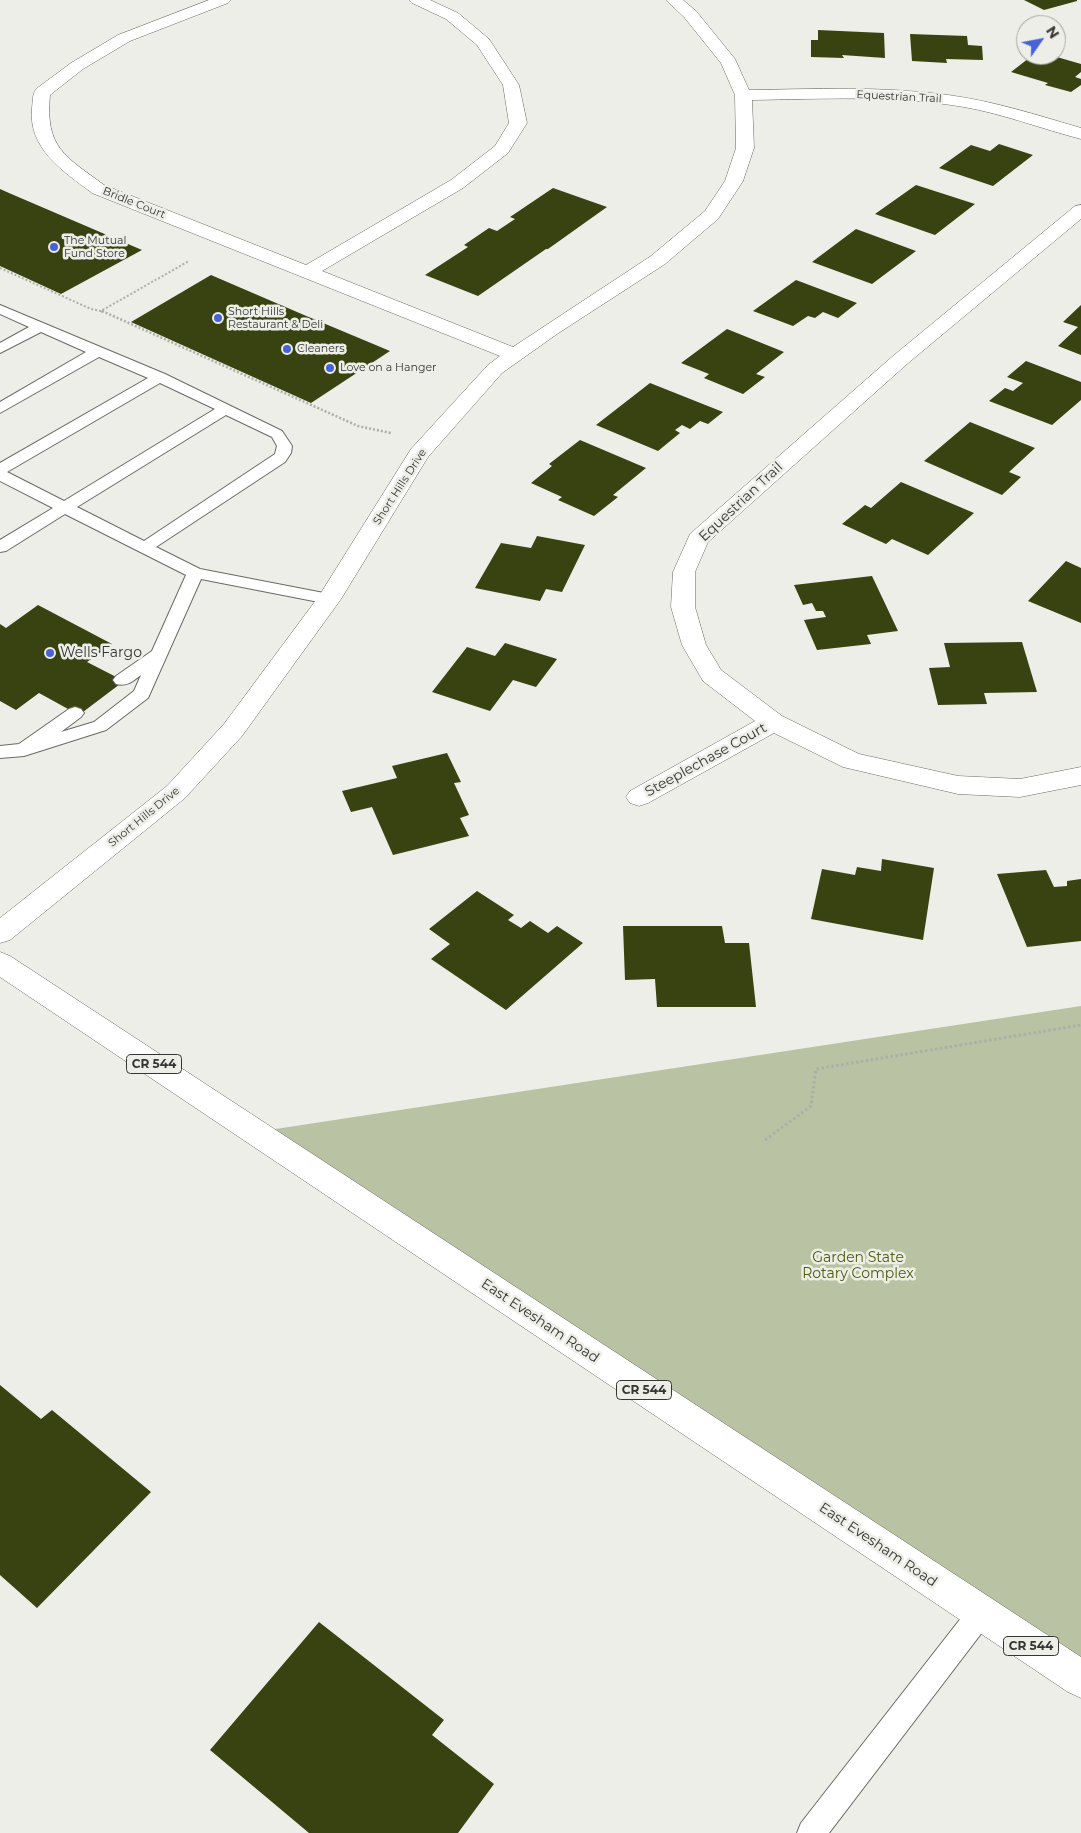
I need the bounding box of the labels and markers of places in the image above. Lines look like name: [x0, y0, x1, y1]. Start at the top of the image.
place label: The Mutual Fund Store: [64, 234, 126, 260]
marker: The Mutual Fund Store: [48, 241, 60, 253]
place label: Short Hills Restaurant & Deli: [228, 305, 323, 331]
marker: Short Hills Restaurant & Deli: [212, 312, 224, 324]
place label: Cleaners: [297, 342, 345, 356]
marker: Cleaners: [281, 343, 293, 355]
place label: Love on a Hanger: [340, 361, 436, 375]
marker: Love on a Hanger: [324, 362, 336, 374]
place label: Wells Fargo: [60, 645, 142, 661]
marker: Wells Fargo: [44, 647, 56, 659]

